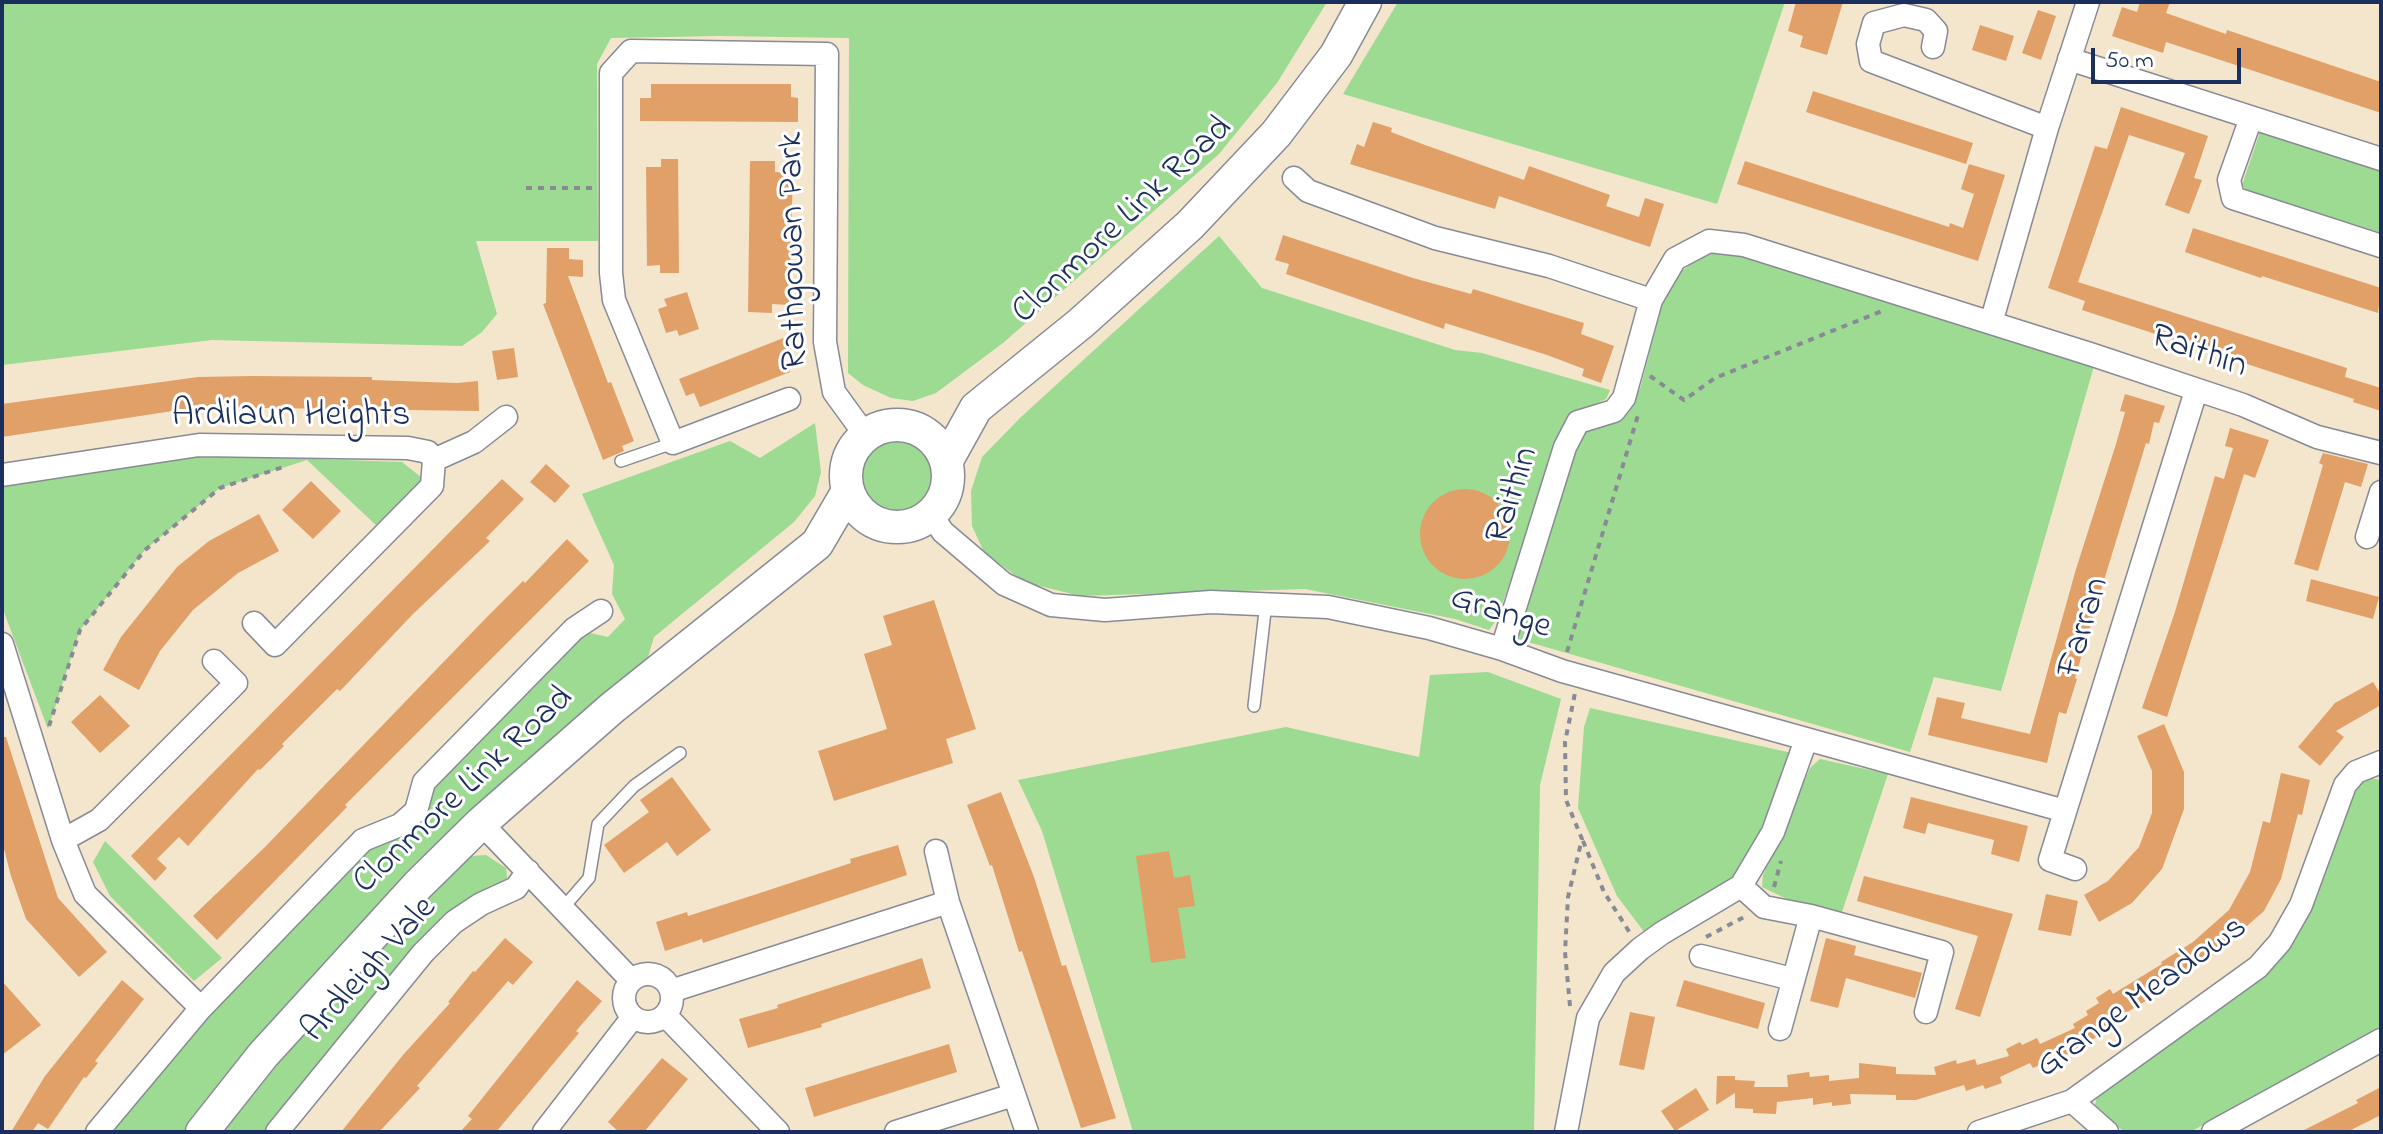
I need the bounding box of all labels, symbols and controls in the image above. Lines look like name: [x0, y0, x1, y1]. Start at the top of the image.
scale bar: [2095, 32, 2245, 82]
text: 50 m: [2105, 44, 2154, 79]
street label: Clonmore Link Road: [1005, 109, 1243, 335]
street label: Rathgowan Park: [772, 131, 820, 371]
street label: Raithín: [2144, 317, 2252, 391]
street label: Ardilaun Heights: [172, 396, 410, 440]
street label: Raithín: [1479, 442, 1551, 550]
street label: Farran: [2050, 573, 2122, 683]
street label: Grange: [1444, 579, 1556, 651]
street label: Clonmore Link Road: [346, 679, 584, 905]
street label: Ardleigh Vale: [294, 889, 448, 1053]
street label: Grange Meadows: [2029, 908, 2257, 1090]

